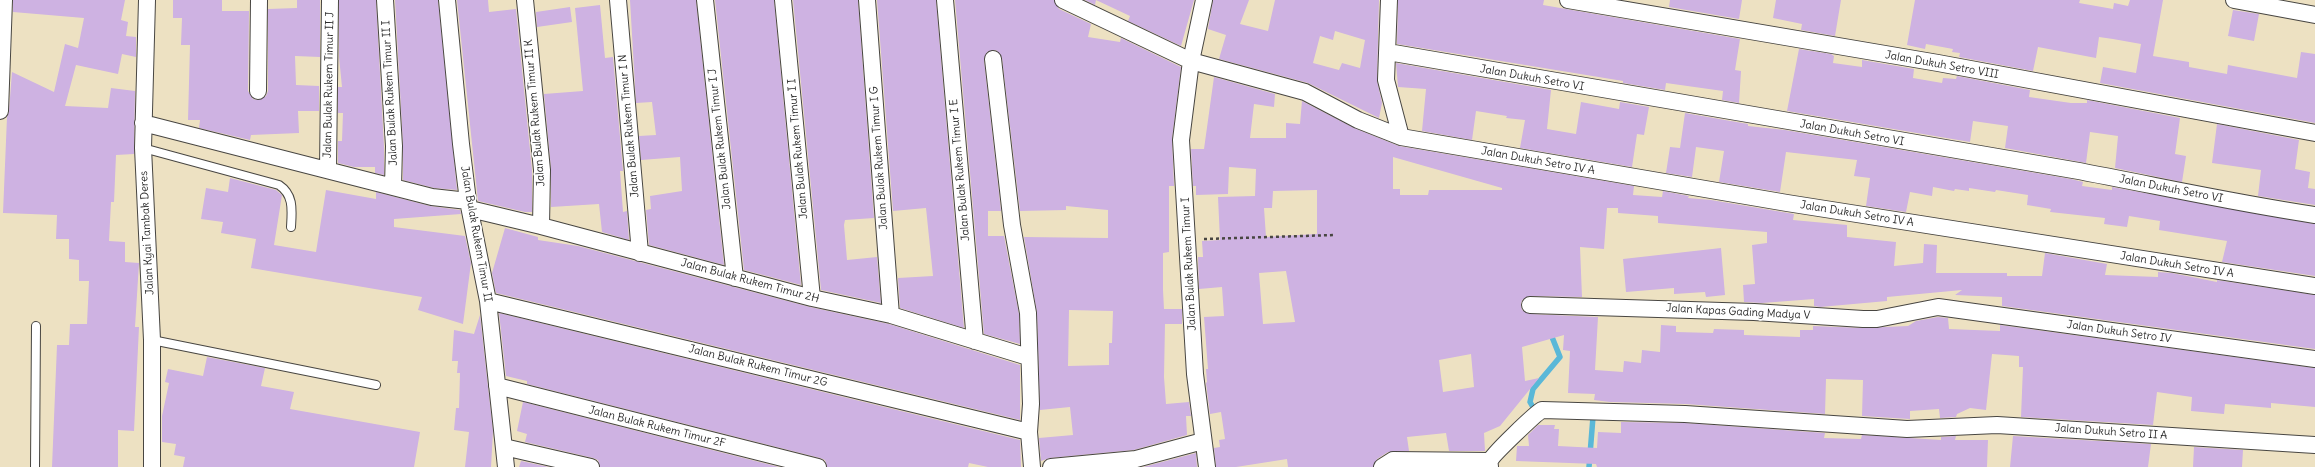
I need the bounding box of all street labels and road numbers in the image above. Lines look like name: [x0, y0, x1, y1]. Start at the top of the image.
street label: Jalan Bulak Rukem Timur II J: [321, 12, 337, 158]
street label: Jalan Bulak Rukem Timur II I: [380, 20, 400, 166]
street label: Jalan Bulak Rukem Timur II K: [522, 39, 548, 187]
street label: Jalan Dukuh Setro VIII: [1884, 49, 2000, 81]
street label: Jalan Bulak Rukem Timur I N: [616, 54, 642, 198]
street label: Jalan Dukuh Setro VI: [1479, 62, 1585, 94]
street label: Jalan Bulak Rukem Timur I J: [706, 68, 734, 210]
street label: Jalan Bulak Rukem Timur I I: [785, 78, 811, 220]
street label: Jalan Bulak Rukem Timur I G: [867, 86, 891, 230]
street label: Jalan Bulak Rukem Timur I E: [947, 98, 973, 242]
street label: Jalan Dukuh Setro VI: [1799, 117, 1905, 149]
street label: Jalan Dukuh Setro IV A: [1480, 145, 1596, 177]
street label: Jalan Bulak Rukem Timur II: [458, 165, 494, 303]
street label: Jalan Kyai Tambak Deres: [137, 171, 157, 295]
street label: Jalan Dukuh Setro VI: [2118, 172, 2224, 206]
street label: Jalan Bulak Rukem Timur I: [1179, 197, 1199, 331]
street label: Jalan Dukuh Setro IV A: [1799, 198, 1915, 230]
street label: Jalan Dukuh Setro IV A: [2119, 249, 2235, 281]
street label: Jalan Bulak Rukem Timur 2H: [679, 256, 821, 306]
street label: Jalan Kapas Gading Madya V: [1665, 302, 1811, 322]
street label: Jalan Dukuh Setro IV: [2066, 318, 2172, 346]
street label: Jalan Bulak Rukem Timur 2G: [687, 342, 829, 390]
street label: Jalan Bulak Rukem Timur 2F: [587, 404, 727, 450]
street label: Jalan Dukuh Setro II A: [2054, 421, 2168, 443]

